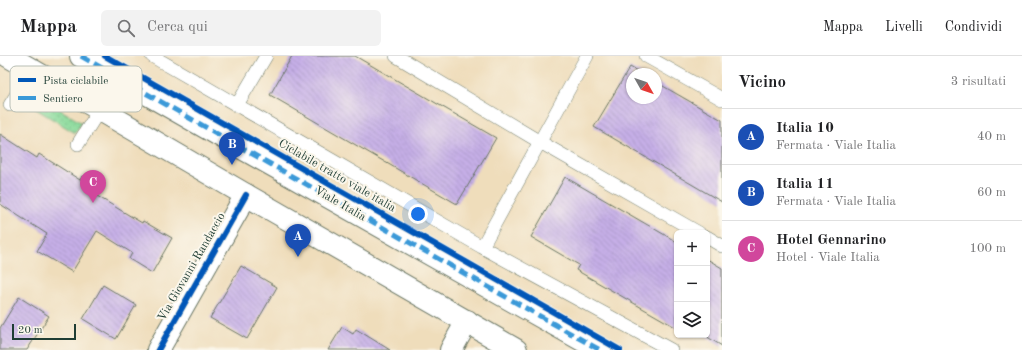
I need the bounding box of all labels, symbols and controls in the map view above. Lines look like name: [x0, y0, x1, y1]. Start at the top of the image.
search box: [101, 10, 381, 46]
icon: search: [115, 17, 137, 39]
text: Mappa: [20, 18, 77, 37]
text: Cerca qui: [147, 20, 208, 35]
text: Mappa: [823, 20, 863, 34]
text: Livelli: [885, 20, 923, 34]
text: Condividi: [945, 20, 1002, 34]
legend: [10, 66, 142, 112]
north arrow: [626, 68, 662, 104]
text: Vicino: [738, 74, 786, 91]
text: 3 risultati: [951, 75, 1006, 88]
text: Pista ciclabile: [43, 76, 108, 87]
text: Sentiero: [43, 94, 83, 105]
text: Italia 10: [776, 121, 834, 136]
text: A: [746, 130, 756, 143]
text: 40 m: [977, 130, 1006, 143]
pin: B: [219, 132, 245, 165]
street label: Ciclabile tratto viale italia: [276, 137, 398, 215]
text: Fermata · Viale Italia: [776, 139, 896, 152]
pin: C: [80, 170, 106, 203]
text: Italia 11: [776, 177, 834, 192]
street label: Viale Italia: [312, 184, 368, 224]
text: B: [746, 186, 756, 199]
text: 60 m: [977, 186, 1006, 199]
text: Fermata · Viale Italia: [776, 195, 896, 208]
your location: [408, 204, 428, 224]
street label: Via Giovanni Randaccio: [156, 211, 228, 323]
pin: A: [285, 224, 311, 257]
map controls: [674, 230, 710, 338]
button: +: [674, 230, 710, 266]
text: Hotel Gennarino: [776, 233, 886, 248]
text: C: [747, 242, 755, 255]
text: 100 m: [969, 242, 1006, 255]
text: Hotel · Viale Italia: [776, 251, 880, 264]
button: −: [674, 266, 710, 302]
button: layers: [674, 302, 710, 338]
scale bar: [12, 322, 76, 341]
text: 20 m: [18, 325, 43, 336]

